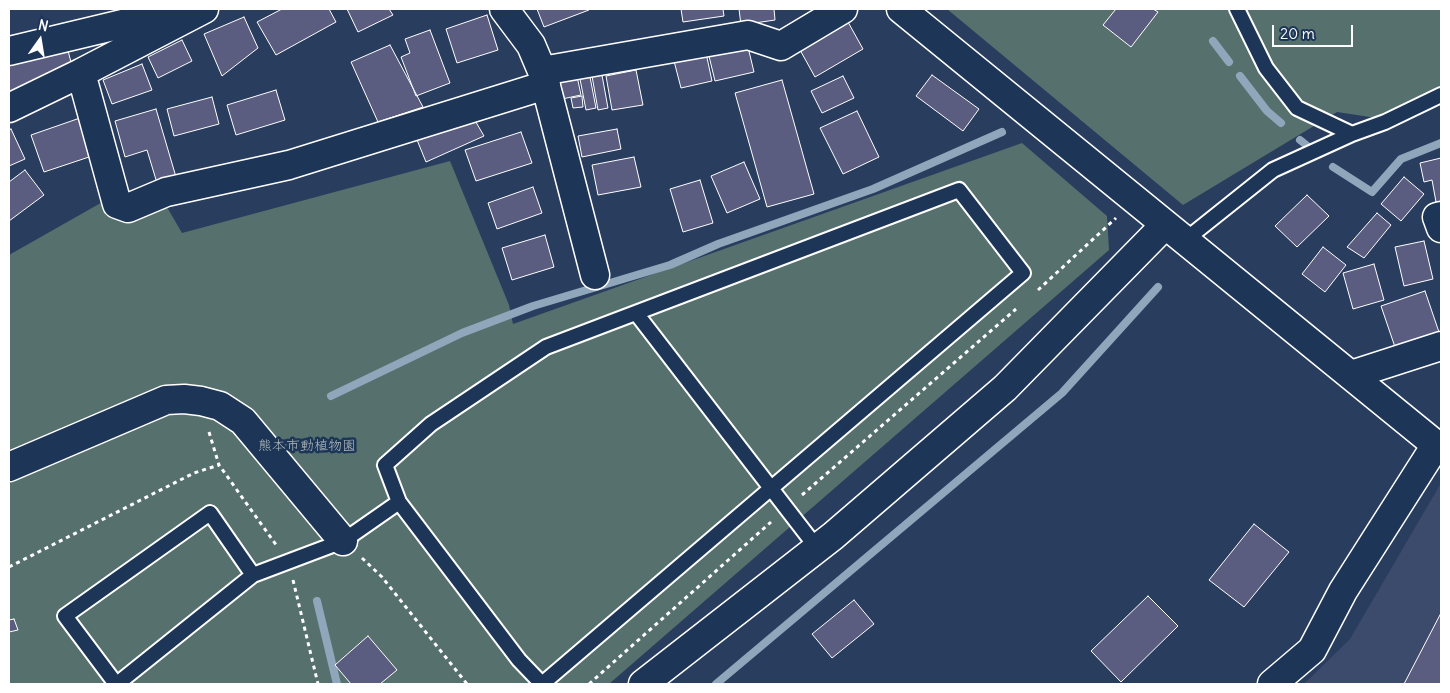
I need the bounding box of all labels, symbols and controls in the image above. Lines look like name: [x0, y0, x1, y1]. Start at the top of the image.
north arrow: [15, 15, 65, 65]
scale bar: [1275, 15, 1356, 47]
text: N: [37, 16, 50, 35]
text: 20 m: [1280, 24, 1315, 43]
park label: 熊本市動植物園: [258, 438, 356, 454]

